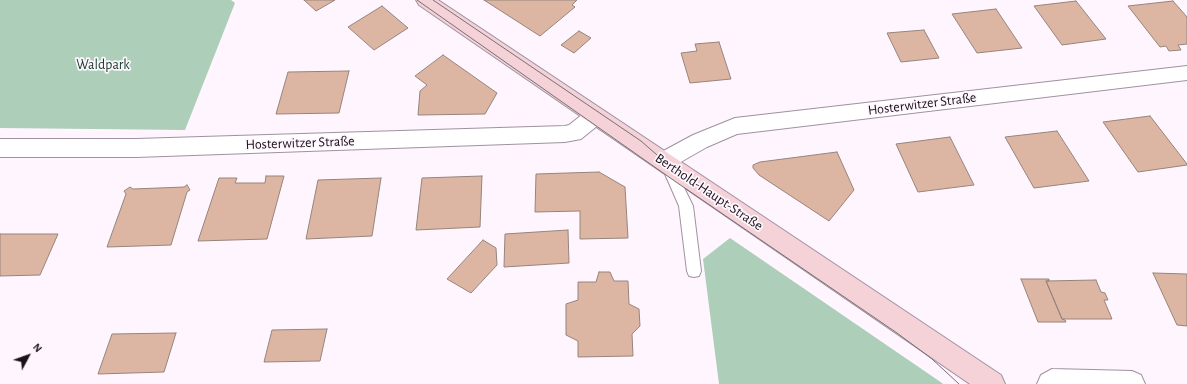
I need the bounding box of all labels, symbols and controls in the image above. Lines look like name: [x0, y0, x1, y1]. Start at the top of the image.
park label: Waldpark: [76, 57, 130, 73]
street label: Hosterwitzer Straße: [867, 89, 977, 119]
street label: Hosterwitzer Straße: [245, 133, 355, 153]
street label: Berthold-Haupt-Straße: [652, 150, 766, 234]
north arrow: [8, 336, 48, 376]
text: N: [31, 341, 44, 354]

